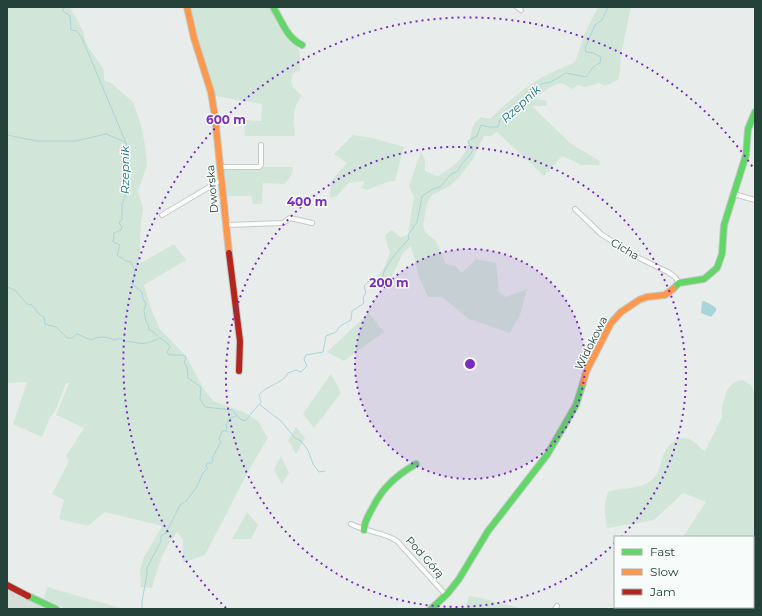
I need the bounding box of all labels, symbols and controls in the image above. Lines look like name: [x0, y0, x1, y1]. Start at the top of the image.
water label: Rzepnik: [498, 81, 544, 126]
text: 600 m: [206, 112, 246, 127]
water label: Rzepnik: [117, 145, 132, 194]
street label: Dworska: [203, 164, 221, 214]
text: 400 m: [287, 194, 327, 209]
street label: Cicha: [608, 235, 642, 263]
text: 200 m: [369, 275, 409, 290]
street label: Widokowa: [572, 314, 610, 372]
centre of rings: [463, 357, 477, 371]
street label: Pod Górą: [403, 533, 447, 581]
legend: [614, 536, 754, 608]
text: Fast: [650, 544, 675, 559]
text: Slow: [650, 564, 679, 579]
text: Jam: [649, 584, 676, 599]

